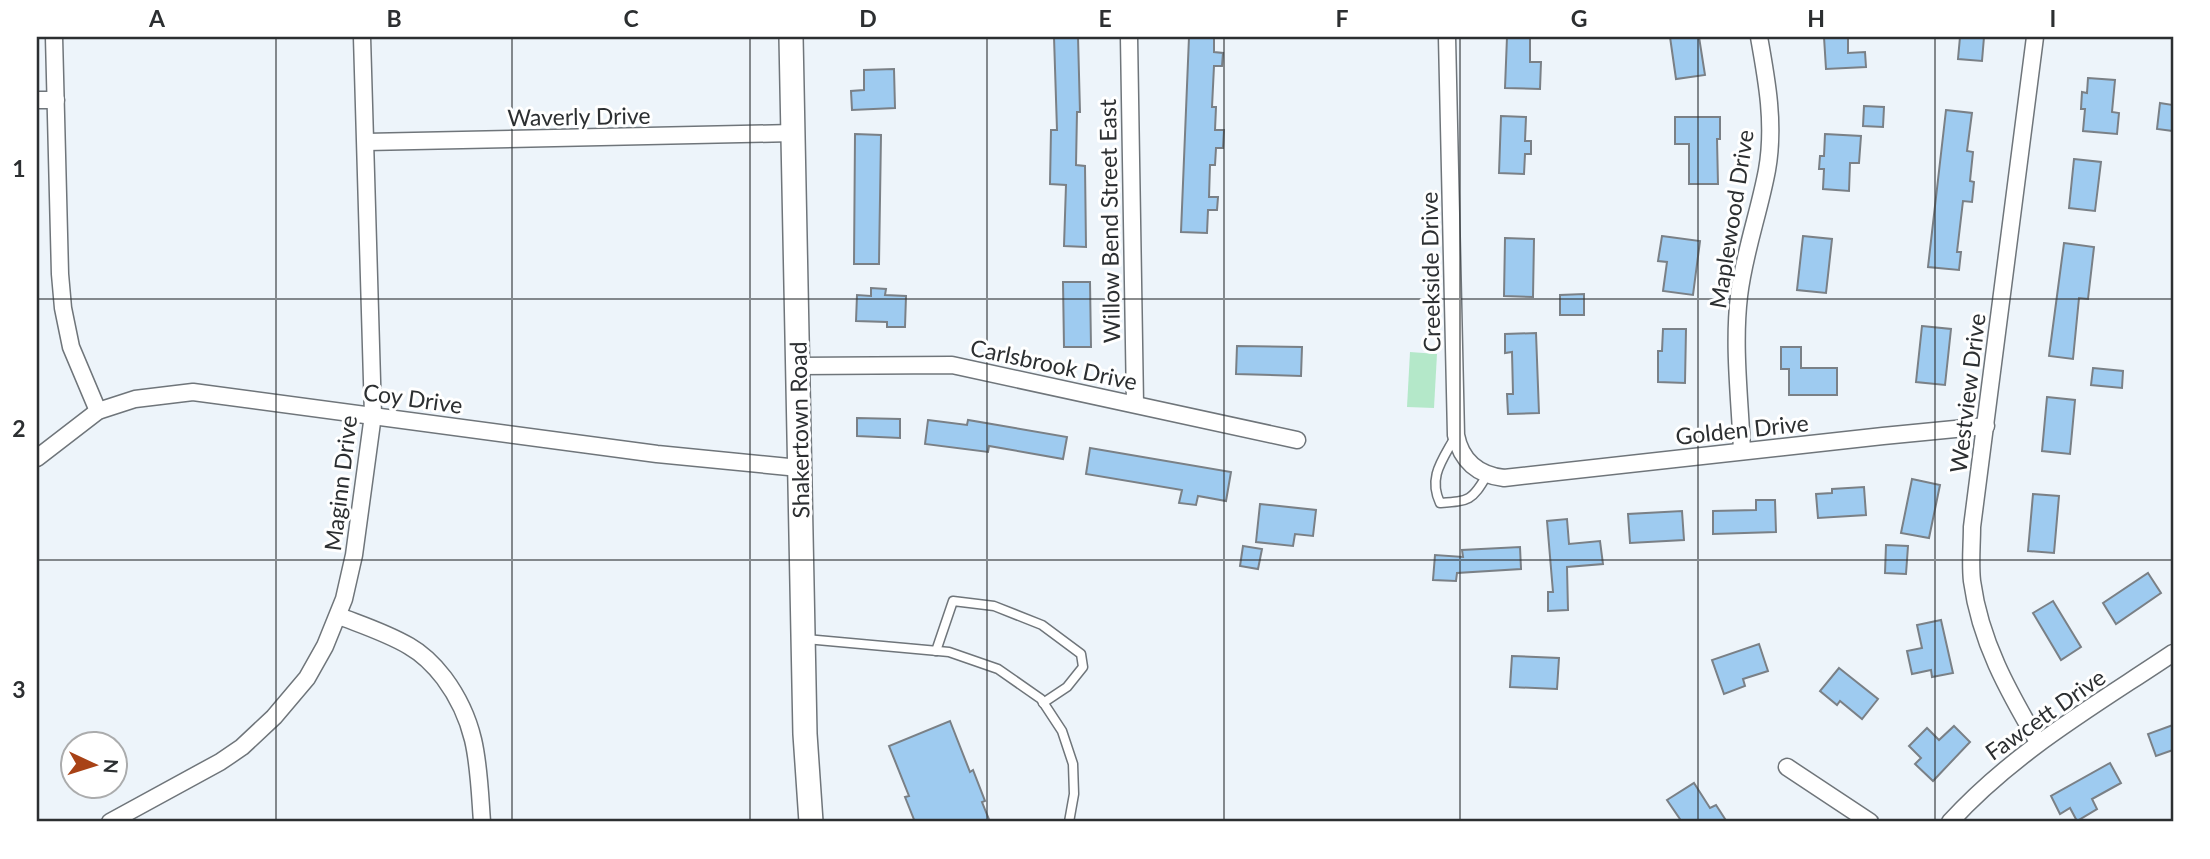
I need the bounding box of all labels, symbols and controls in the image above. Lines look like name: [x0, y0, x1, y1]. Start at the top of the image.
text: A: [148, 4, 166, 32]
text: B: [386, 4, 402, 32]
text: C: [623, 4, 639, 32]
text: D: [859, 4, 877, 32]
text: E: [1098, 4, 1112, 32]
text: F: [1335, 4, 1349, 32]
text: G: [1571, 4, 1587, 32]
text: H: [1807, 4, 1825, 32]
text: I: [2050, 4, 2056, 32]
street label: Willow Bend Street East: [1093, 98, 1125, 343]
street label: Waverly Drive: [507, 101, 651, 131]
street label: Maplewood Drive: [1703, 128, 1759, 310]
text: 1: [12, 154, 26, 182]
street label: Creekside Drive: [1415, 192, 1445, 352]
street label: Westview Drive: [1943, 312, 1991, 474]
street label: Carlsbrook Drive: [968, 333, 1140, 395]
street label: Shakertown Road: [783, 341, 815, 519]
street label: Coy Drive: [362, 377, 464, 419]
street label: Golden Drive: [1674, 408, 1810, 450]
text: 2: [12, 414, 26, 442]
street label: Maginn Drive: [318, 414, 362, 552]
street label: Fawcett Drive: [1980, 662, 2110, 766]
text: 3: [12, 675, 26, 703]
north arrow: [60, 730, 130, 800]
text: N: [99, 758, 123, 774]

